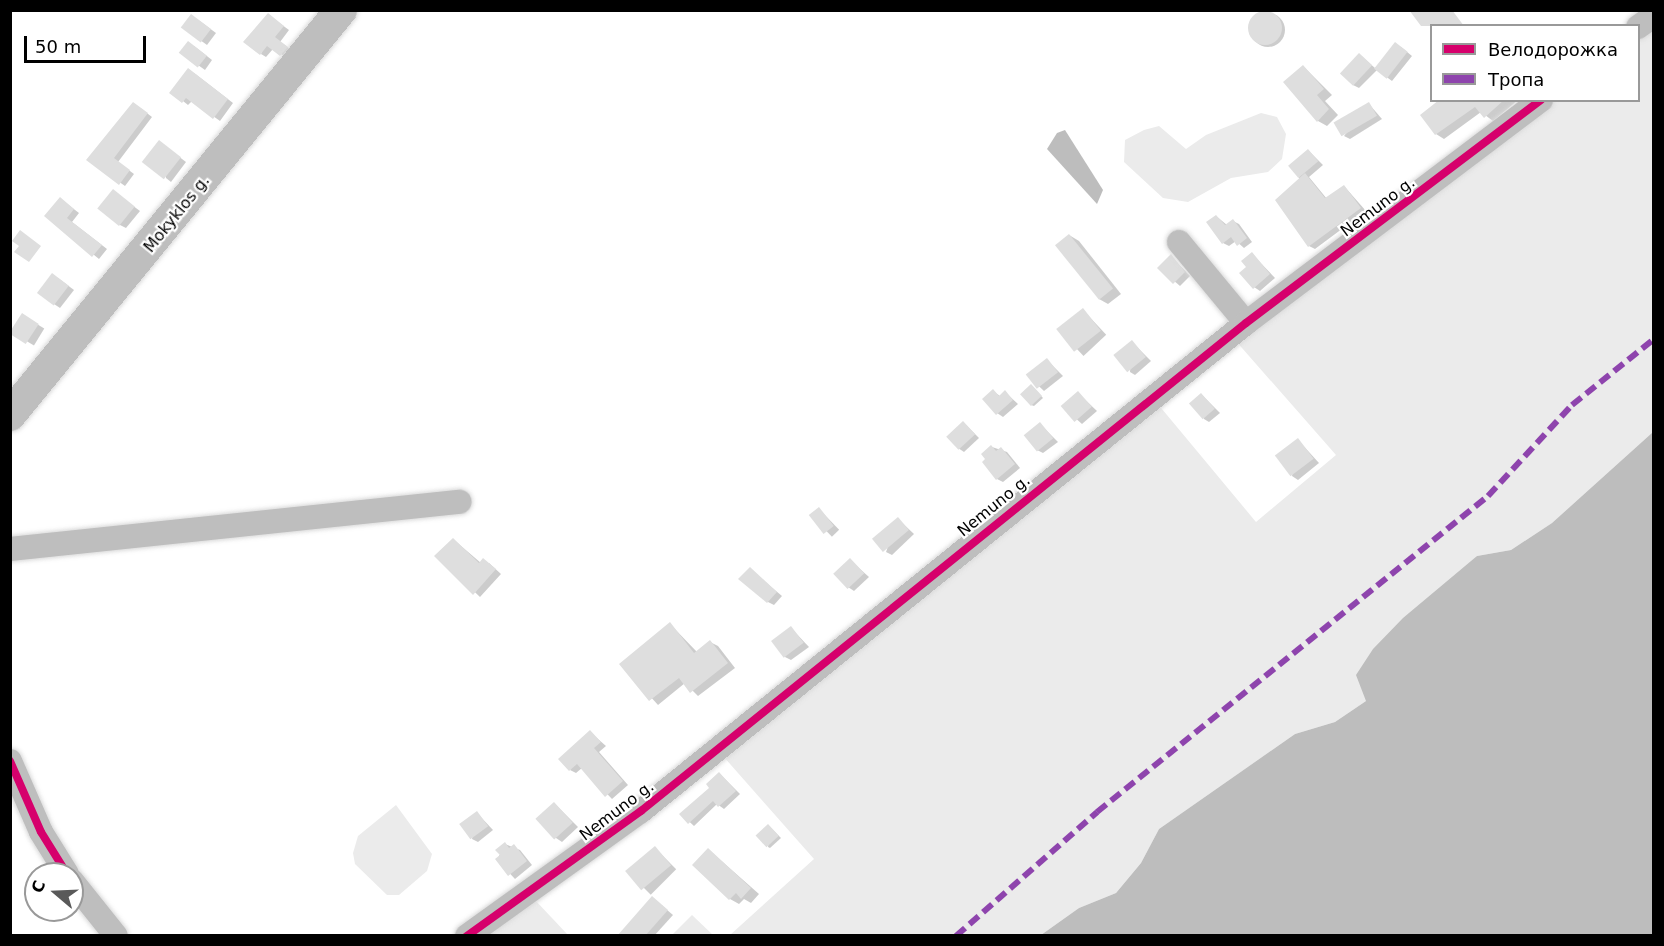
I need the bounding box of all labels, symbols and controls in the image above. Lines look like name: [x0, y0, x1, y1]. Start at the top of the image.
scale bar: [27, 24, 148, 62]
legend: [1430, 24, 1640, 102]
text: 50 m: [35, 36, 81, 57]
text: Велодорожка: [1488, 39, 1618, 60]
text: Тропа: [1488, 69, 1544, 90]
street label: Mokyklos g.: [140, 171, 214, 257]
street label: Nemuno g.: [1337, 173, 1419, 241]
street label: Nemuno g.: [954, 471, 1034, 541]
street label: Nemuno g.: [576, 777, 658, 845]
north arrow: [24, 862, 84, 922]
text: С: [28, 878, 49, 895]

